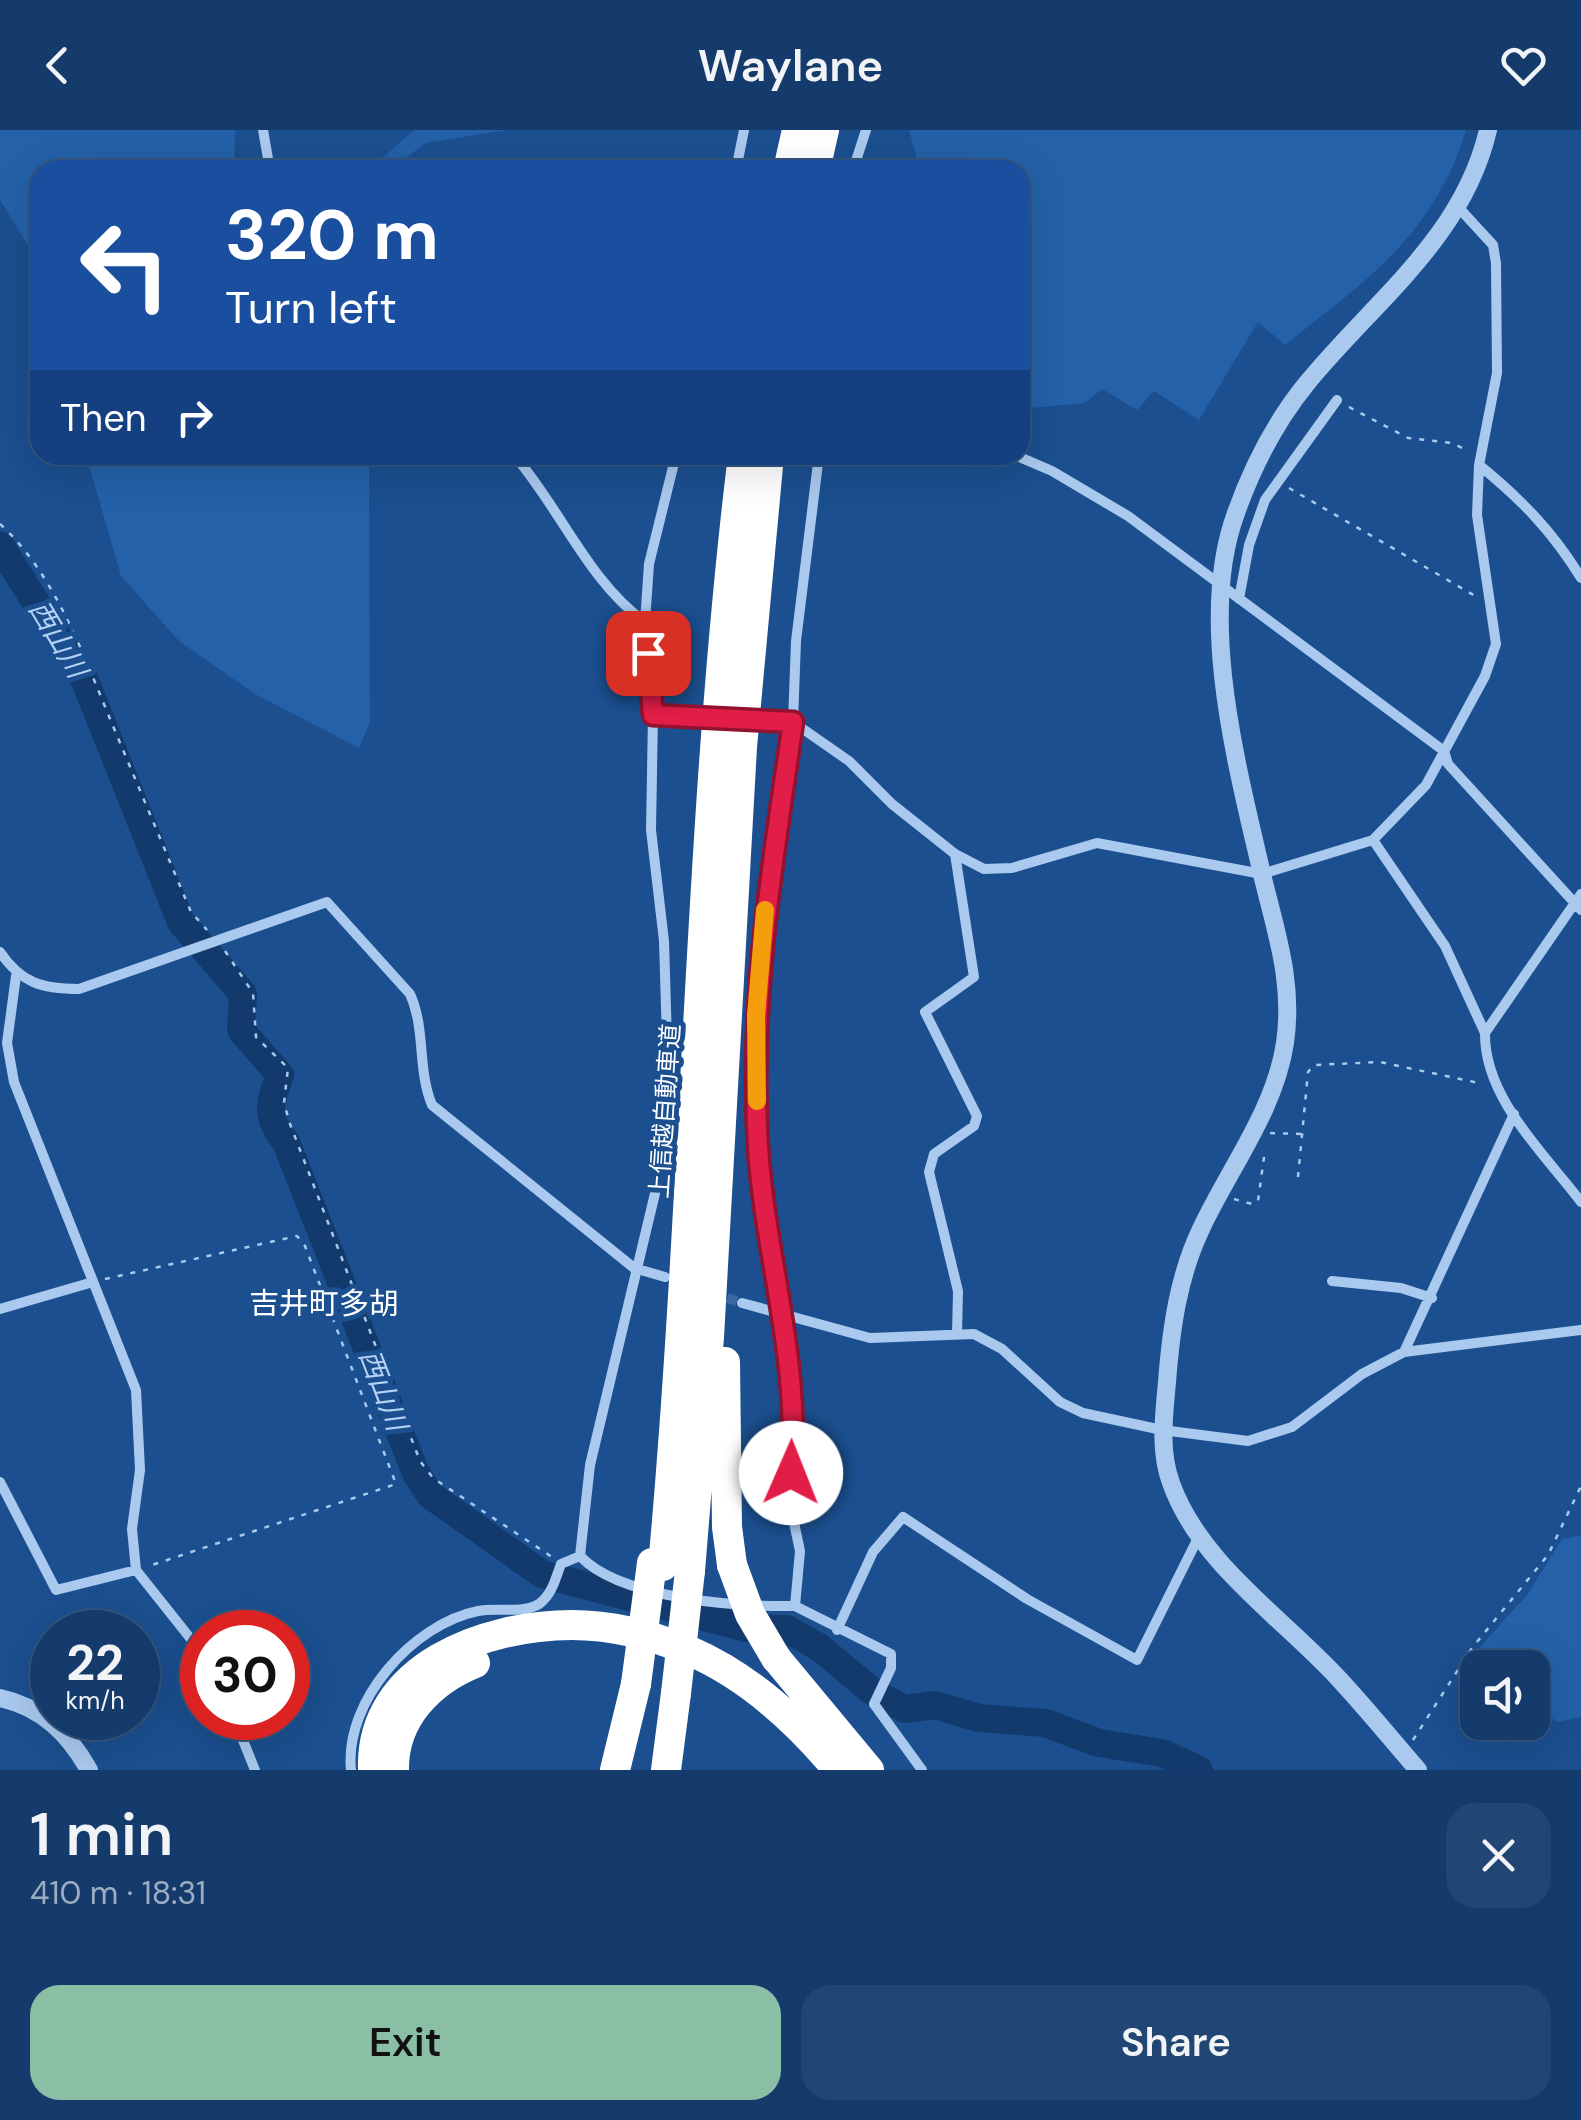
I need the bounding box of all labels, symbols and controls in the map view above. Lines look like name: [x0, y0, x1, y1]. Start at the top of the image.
text: Waylane: [698, 36, 883, 95]
icon: back: [30, 38, 85, 93]
icon: heart: [1496, 38, 1551, 93]
text: 320 m: [225, 190, 439, 281]
icon: left: [60, 200, 190, 330]
text: Turn left: [225, 278, 397, 337]
icon: right: [167, 390, 222, 445]
text: Then: [60, 393, 147, 443]
water label: 西山川: [21, 593, 97, 687]
pin: [606, 611, 691, 696]
icon: arrive: [621, 626, 676, 681]
street label: 上信越自動車道: [642, 1023, 688, 1199]
district label: 吉井町多胡: [249, 1284, 399, 1323]
water label: 西山川: [351, 1344, 416, 1439]
position arrow: [739, 1421, 843, 1525]
speed limit sign: 30: [180, 1610, 310, 1740]
text: 22: [66, 1630, 124, 1696]
map controls: [1460, 1650, 1550, 1740]
button: sound: [1460, 1650, 1550, 1740]
text: km/h: [65, 1684, 125, 1717]
text: 1 min: [30, 1795, 173, 1874]
button: close: [1446, 1803, 1551, 1908]
text: 410 m · 18:31: [30, 1872, 206, 1914]
button: Exit: [30, 1985, 781, 2100]
button: Share: [801, 1985, 1551, 2100]

